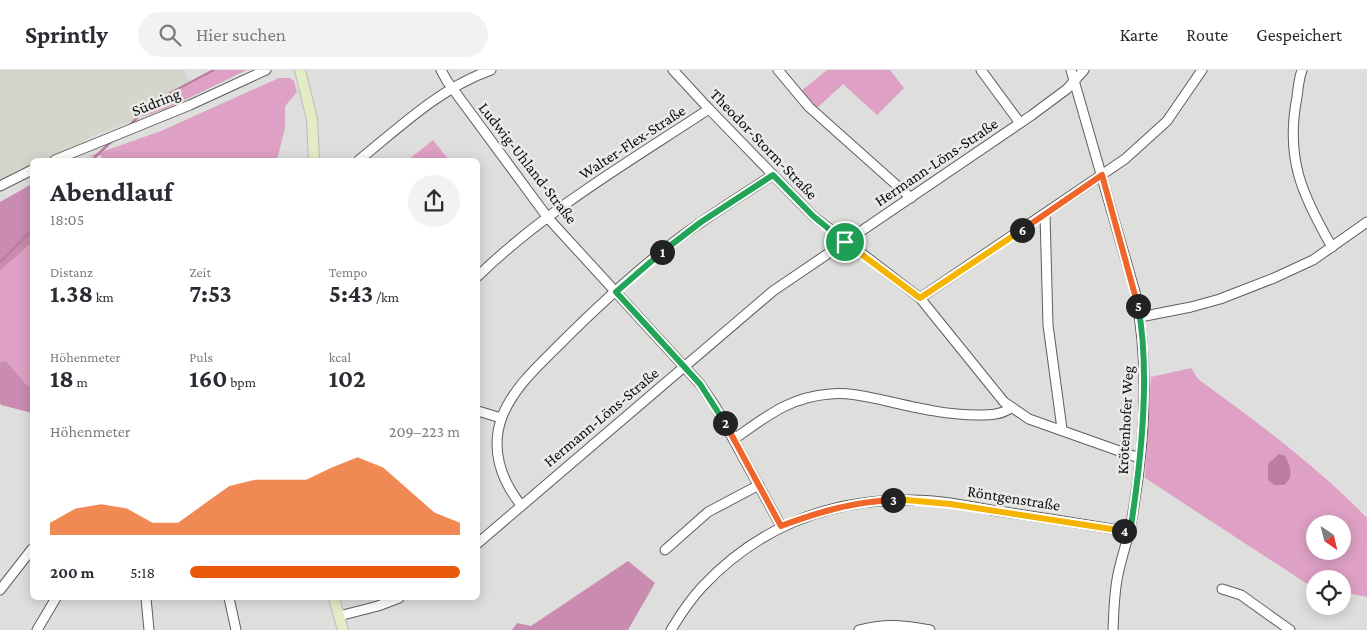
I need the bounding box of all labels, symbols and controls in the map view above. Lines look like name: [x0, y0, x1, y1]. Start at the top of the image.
search box: [138, 12, 488, 57]
text: Sprintly: [25, 21, 108, 48]
icon: search: [156, 21, 184, 49]
text: Hier suchen: [196, 24, 286, 45]
text: Karte: [1120, 25, 1158, 45]
text: Route: [1186, 25, 1228, 45]
text: Gespeichert: [1256, 25, 1342, 45]
street label: Südring: [129, 85, 183, 120]
street label: Theodor-Storm-Straße: [707, 85, 821, 203]
street label: Ludwig-Uhland-Straße: [475, 99, 581, 228]
street label: Walter-Flex-Straße: [576, 101, 688, 183]
street label: Hermann-Löns-Straße: [871, 115, 1001, 209]
button: share: [408, 175, 460, 227]
text: Abendlauf: [50, 176, 173, 207]
text: 18:05: [50, 211, 84, 228]
pin: 6: [1010, 218, 1034, 242]
pin: [824, 221, 866, 263]
text: 6: [1019, 222, 1026, 238]
icon: arrive: [831, 228, 859, 256]
pin: 1: [650, 240, 674, 264]
text: 1: [660, 244, 665, 260]
text: Distanz: [50, 264, 93, 280]
text: Zeit: [189, 264, 211, 280]
text: Tempo: [329, 264, 367, 280]
text: 1.38: [50, 280, 93, 307]
text: 7:53: [189, 280, 232, 307]
text: 5:43: [329, 280, 373, 307]
text: km: [93, 289, 114, 305]
text: /km: [373, 289, 399, 305]
pin: 5: [1126, 294, 1150, 318]
text: 5: [1135, 298, 1142, 314]
text: Höhenmeter: [50, 349, 120, 365]
text: Puls: [189, 349, 213, 365]
text: kcal: [329, 349, 351, 365]
street label: Hermann-Löns-Straße: [540, 364, 662, 470]
text: 18: [50, 365, 74, 392]
text: 160: [189, 365, 228, 392]
text: 102: [329, 365, 366, 392]
street label: Krötenhofer Weg: [1114, 365, 1137, 475]
text: m: [74, 374, 88, 390]
text: bpm: [228, 374, 256, 390]
pin: 2: [712, 410, 738, 436]
text: 2: [722, 415, 729, 431]
text: Höhenmeter: [50, 423, 130, 440]
text: 209–223 m: [389, 423, 460, 440]
street label: Röntgenstraße: [966, 482, 1062, 515]
pin: 3: [880, 488, 906, 512]
text: 3: [890, 492, 897, 508]
north arrow: [1306, 515, 1351, 560]
map controls: [1306, 515, 1351, 615]
pin: 4: [1112, 518, 1136, 544]
text: 4: [1121, 523, 1128, 539]
text: 200 m: [50, 564, 94, 581]
text: 5:18: [130, 564, 155, 581]
button: locate: [1306, 570, 1351, 615]

